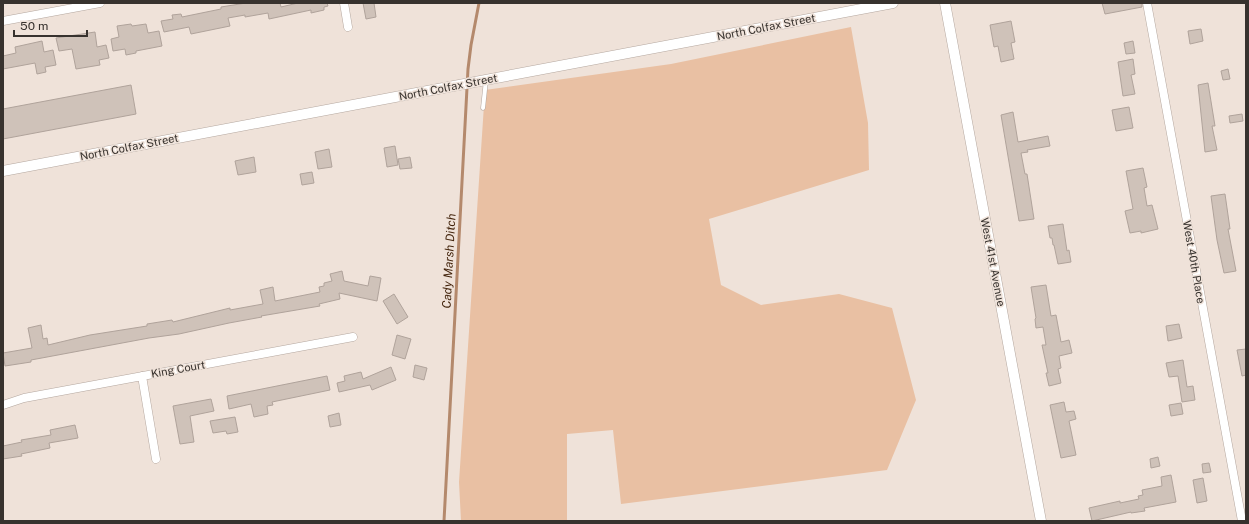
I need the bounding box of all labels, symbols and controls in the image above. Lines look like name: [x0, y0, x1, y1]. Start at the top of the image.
scale bar: [14, 12, 87, 38]
street label: North Colfax Street: [716, 12, 816, 42]
text: 50 m: [20, 19, 48, 33]
street label: North Colfax Street: [398, 72, 498, 102]
street label: North Colfax Street: [79, 132, 179, 162]
water label: Cady Marsh Ditch: [440, 213, 458, 309]
street label: West 41st Avenue: [979, 217, 1007, 307]
street label: West 40th Place: [1181, 220, 1207, 304]
street label: King Court: [150, 358, 206, 380]

